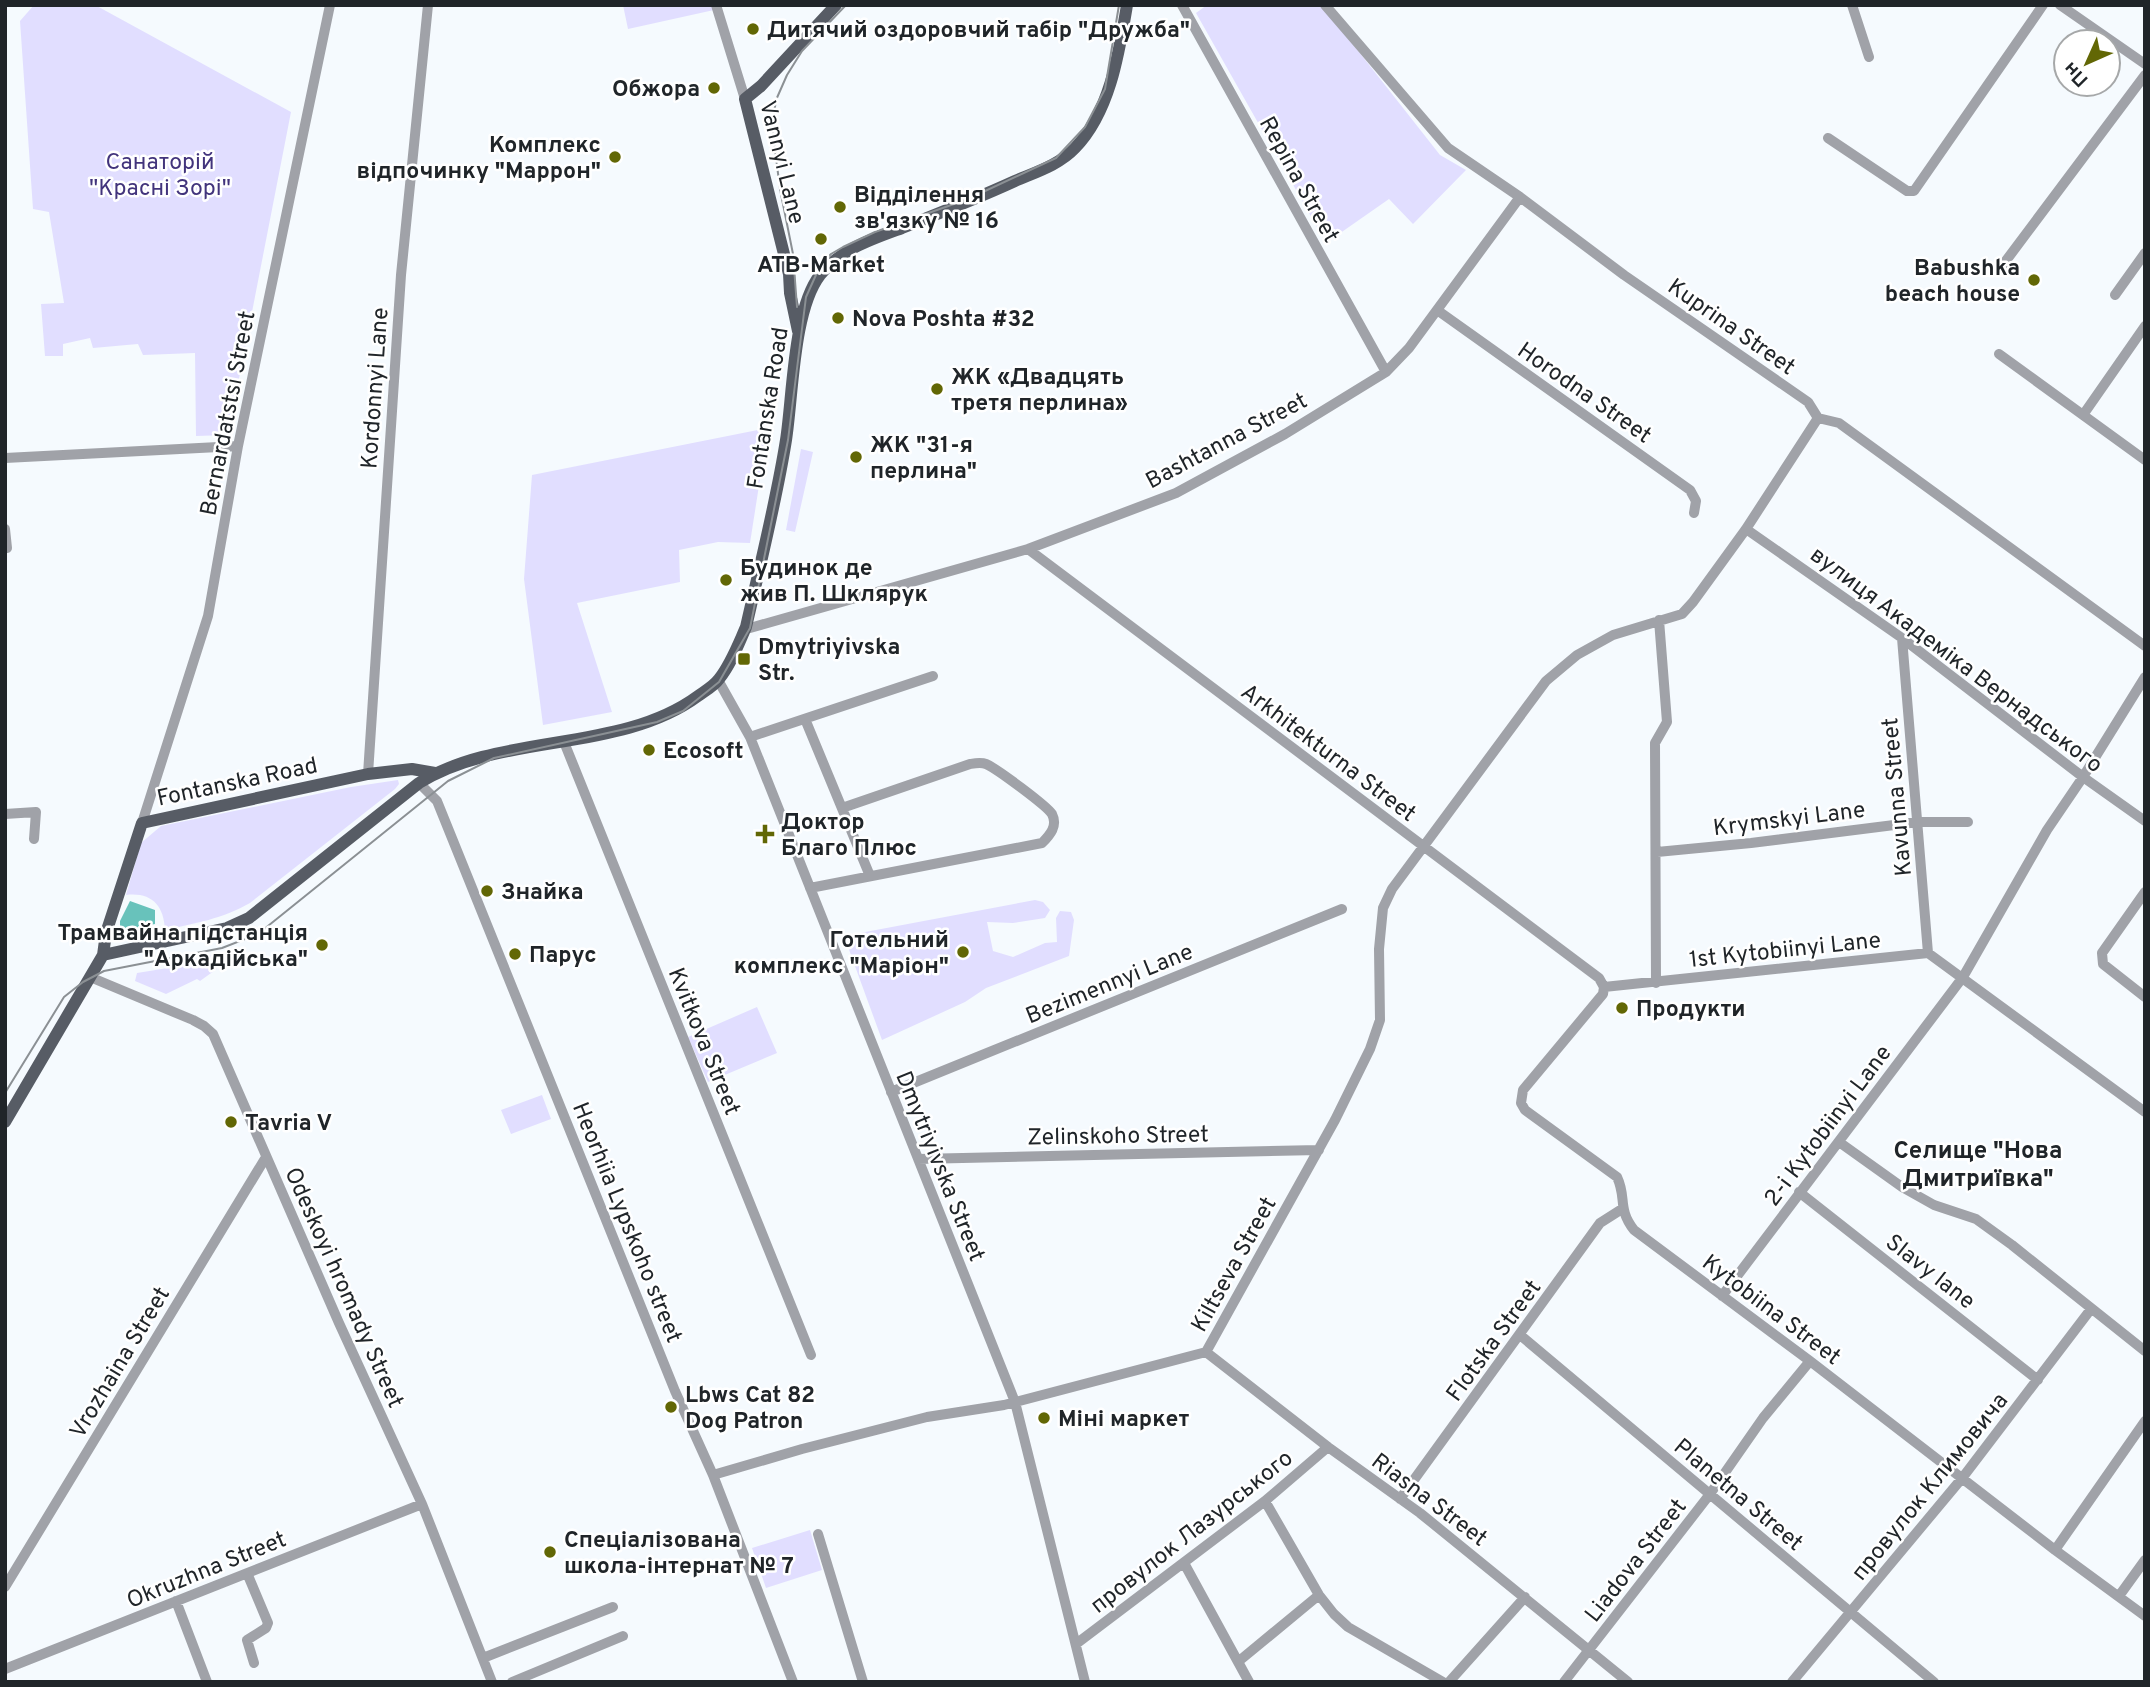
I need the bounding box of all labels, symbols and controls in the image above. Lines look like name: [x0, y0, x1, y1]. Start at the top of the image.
place label: Дитячий оздоровчий табір "Дружба": [767, 17, 1190, 46]
marker: Дитячий оздоровчий табір "Дружба": [745, 21, 761, 37]
north arrow: [2052, 28, 2122, 98]
text: Пн: [2059, 56, 2094, 91]
place label: Обжора: [612, 76, 700, 105]
marker: Обжора: [706, 80, 722, 96]
street label: Vannyi Lane: [751, 98, 810, 227]
street label: Repina Street: [1251, 112, 1344, 248]
place label: Комплекс відпочинку "Маррон": [357, 132, 601, 187]
park label: Санаторій "Красні Зорі": [89, 149, 231, 204]
marker: Комплекс відпочинку "Маррон": [607, 149, 623, 165]
place label: Відділення зв'язку № 16: [854, 182, 999, 237]
marker: Відділення зв'язку № 16: [832, 199, 848, 215]
marker: ATB-Market: [813, 231, 829, 247]
place label: ATB-Market: [757, 252, 885, 281]
place label: Babushka beach house: [1885, 255, 2020, 310]
marker: Babushka beach house: [2026, 272, 2042, 288]
street label: Kuprina Street: [1661, 273, 1800, 383]
street label: Kordonnyi Lane: [356, 306, 397, 470]
place label: Nova Poshta #32: [852, 306, 1035, 335]
street label: Bernardatstsi Street: [195, 309, 264, 518]
marker: Nova Poshta #32: [830, 310, 846, 326]
street label: Fontanska Road: [742, 325, 797, 491]
street label: Horodna Street: [1511, 337, 1656, 451]
place label: ЖК «Двадцять третя перлина»: [951, 364, 1128, 419]
marker: ЖК «Двадцять третя перлина»: [929, 381, 945, 397]
street label: Bashtanna Street: [1141, 387, 1313, 497]
place label: ЖК "31-я перлина": [870, 432, 977, 487]
marker: ЖК "31-я перлина": [848, 449, 864, 465]
street label: вулиця Академіка Вернадського: [1803, 541, 2108, 781]
place label: Будинок де жив П. Шклярук: [740, 555, 928, 610]
marker: Будинок де жив П. Шклярук: [718, 572, 734, 588]
place label: Dmytriyivska Str.: [758, 634, 900, 689]
marker: Dmytriyivska Str.: [736, 651, 752, 667]
street label: Arkhitekturna Street: [1234, 679, 1421, 829]
street label: Kavunna Street: [1877, 716, 1920, 877]
place label: Ecosoft: [663, 738, 744, 767]
marker: Ecosoft: [641, 742, 657, 758]
street label: Fontanska Road: [155, 752, 320, 815]
street label: Krymskyi Lane: [1712, 797, 1867, 844]
place label: Доктор Благо Плюс: [781, 809, 917, 864]
marker: Доктор Благо Плюс: [755, 824, 775, 844]
place label: Знайка: [501, 879, 583, 908]
marker: Знайка: [479, 883, 495, 899]
place label: Трамвайна підстанція "Аркадійська": [58, 920, 308, 975]
place label: Готельний комплекс "Маріон": [734, 927, 949, 982]
street label: 1st Kytobiinyi Lane: [1688, 927, 1883, 976]
marker: Трамвайна підстанція "Аркадійська": [314, 937, 330, 953]
street label: Bezimennyi Lane: [1022, 939, 1198, 1032]
place label: Парус: [529, 942, 597, 971]
marker: Готельний комплекс "Маріон": [955, 944, 971, 960]
marker: Парус: [507, 946, 523, 962]
street label: Kvitkova Street: [660, 964, 745, 1120]
place label: Продукти: [1636, 996, 1746, 1025]
marker: Продукти: [1614, 1000, 1630, 1016]
street label: 2-i Kytobiinyi Lane: [1759, 1040, 1899, 1213]
street label: Dmytriyivska Street: [887, 1068, 990, 1266]
street label: Heorhiia Lypskoho street: [564, 1098, 687, 1347]
place label: Tavria V: [245, 1110, 332, 1139]
marker: Tavria V: [223, 1114, 239, 1130]
street label: Zelinskoho Street: [1027, 1121, 1209, 1154]
district label: Селище "Нова Дмитриївка": [1894, 1137, 2062, 1195]
street label: Odeskoyi hromady Street: [277, 1163, 409, 1413]
street label: Kiltseva Street: [1186, 1193, 1284, 1338]
street label: Slavy lane: [1879, 1229, 1980, 1317]
street label: Kytobiina Street: [1695, 1249, 1846, 1373]
street label: Flotska Street: [1441, 1275, 1549, 1408]
street label: Vrozhaina Street: [65, 1282, 178, 1444]
place label: Lbws Cat 82 Dog Patron: [685, 1382, 815, 1437]
street label: провулок Климовича: [1846, 1388, 2016, 1587]
marker: Lbws Cat 82 Dog Patron: [663, 1399, 679, 1415]
place label: Міні маркет: [1058, 1406, 1189, 1435]
marker: Міні маркет: [1036, 1410, 1052, 1426]
street label: Planetna Street: [1667, 1433, 1808, 1558]
street label: провулок Лазурського: [1085, 1445, 1300, 1621]
street label: Riasna Street: [1365, 1448, 1492, 1554]
street label: Liadova Street: [1580, 1494, 1694, 1629]
street label: Okruzhna Street: [123, 1526, 291, 1617]
place label: Спеціалізована школа-інтернат № 7: [564, 1527, 794, 1582]
marker: Спеціалізована школа-інтернат № 7: [542, 1544, 558, 1560]

